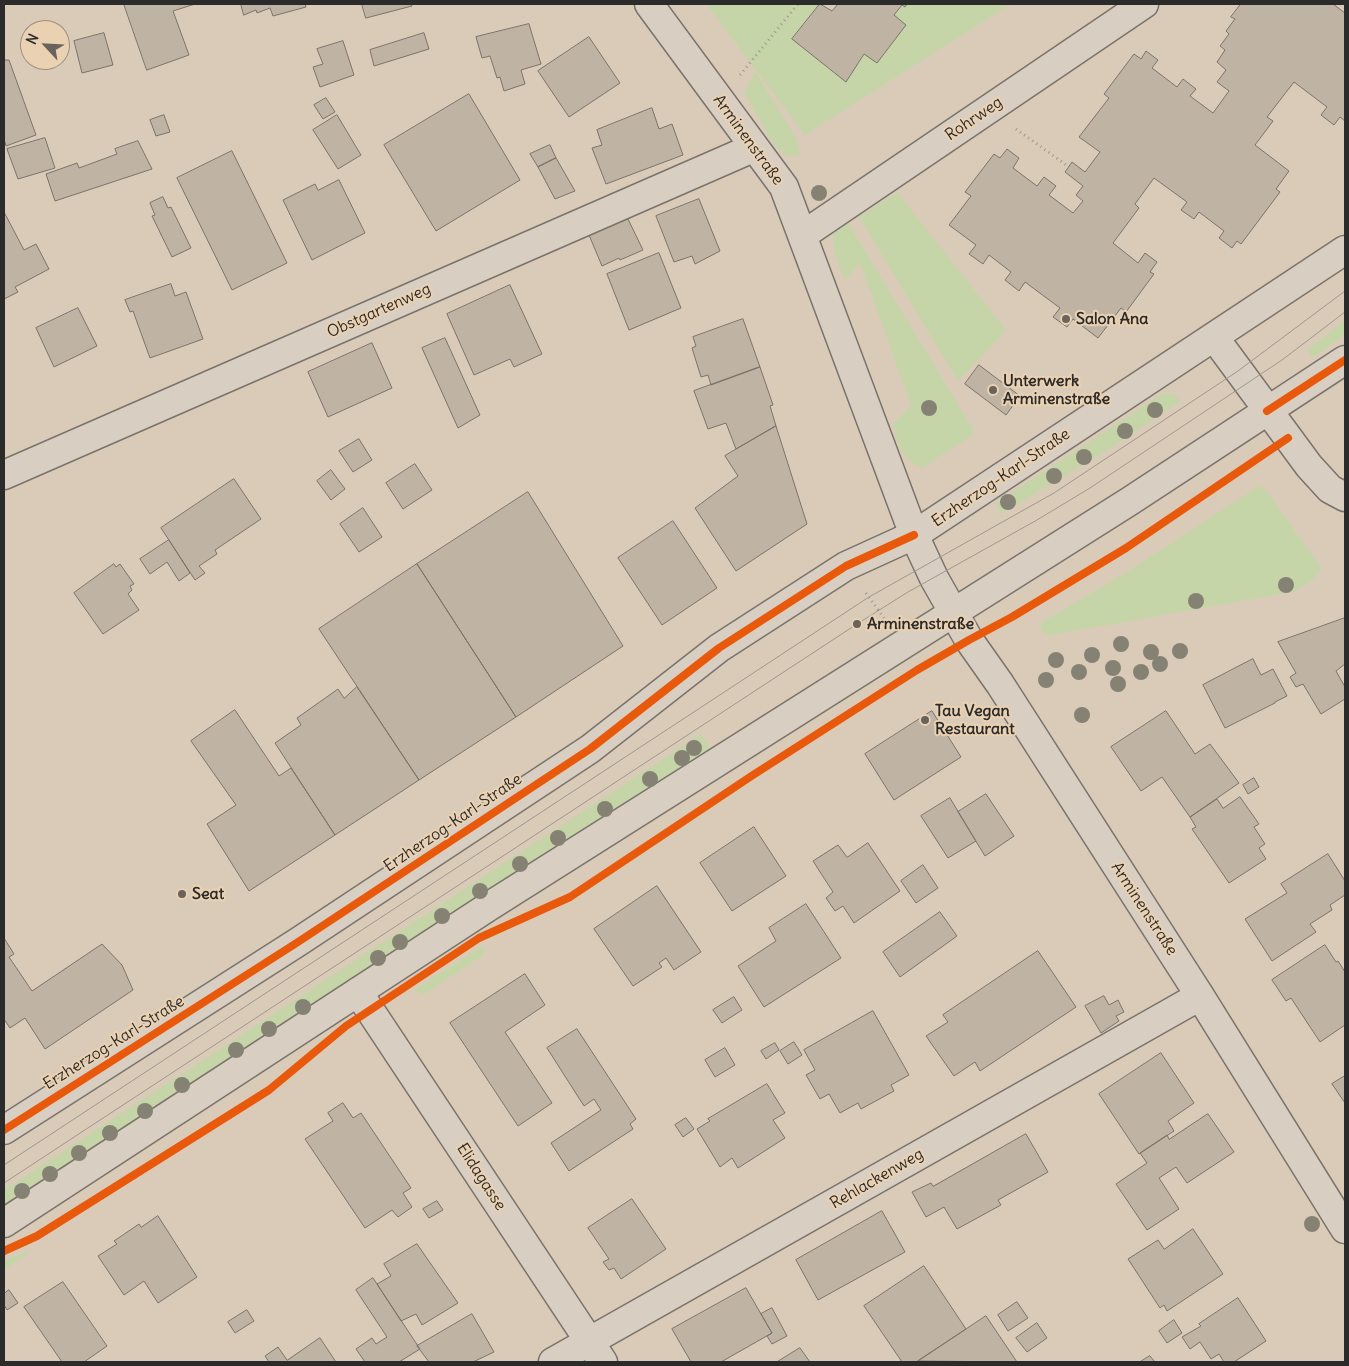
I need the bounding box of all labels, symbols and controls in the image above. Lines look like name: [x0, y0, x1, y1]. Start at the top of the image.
north arrow: [20, 20, 70, 70]
text: N: [22, 31, 43, 47]
street label: Arminenstraße: [709, 91, 787, 189]
street label: Rohrweg: [942, 93, 1006, 145]
street label: Obstgartenweg: [324, 280, 434, 342]
place label: Salon Ana: [1076, 309, 1148, 329]
marker: Salon Ana: [1060, 313, 1072, 325]
place label: Unterwerk Arminenstraße: [1003, 371, 1110, 409]
marker: Unterwerk Arminenstraße: [987, 384, 999, 396]
street label: Erzherzog-Karl-Straße: [928, 425, 1074, 531]
place label: Arminenstraße: [867, 614, 974, 634]
marker: Arminenstraße: [851, 618, 863, 630]
place label: Tau Vegan Restaurant: [935, 701, 1015, 739]
marker: Tau Vegan Restaurant: [919, 714, 931, 726]
street label: Erzherzog-Karl-Straße: [380, 770, 526, 876]
street label: Arminenstraße: [1107, 859, 1181, 959]
place label: Seat: [192, 884, 224, 904]
marker: Seat: [176, 888, 188, 900]
street label: Erzherzog-Karl-Straße: [40, 992, 188, 1094]
street label: Elidagasse: [452, 1140, 510, 1214]
street label: Rehlackenweg: [827, 1145, 927, 1213]

